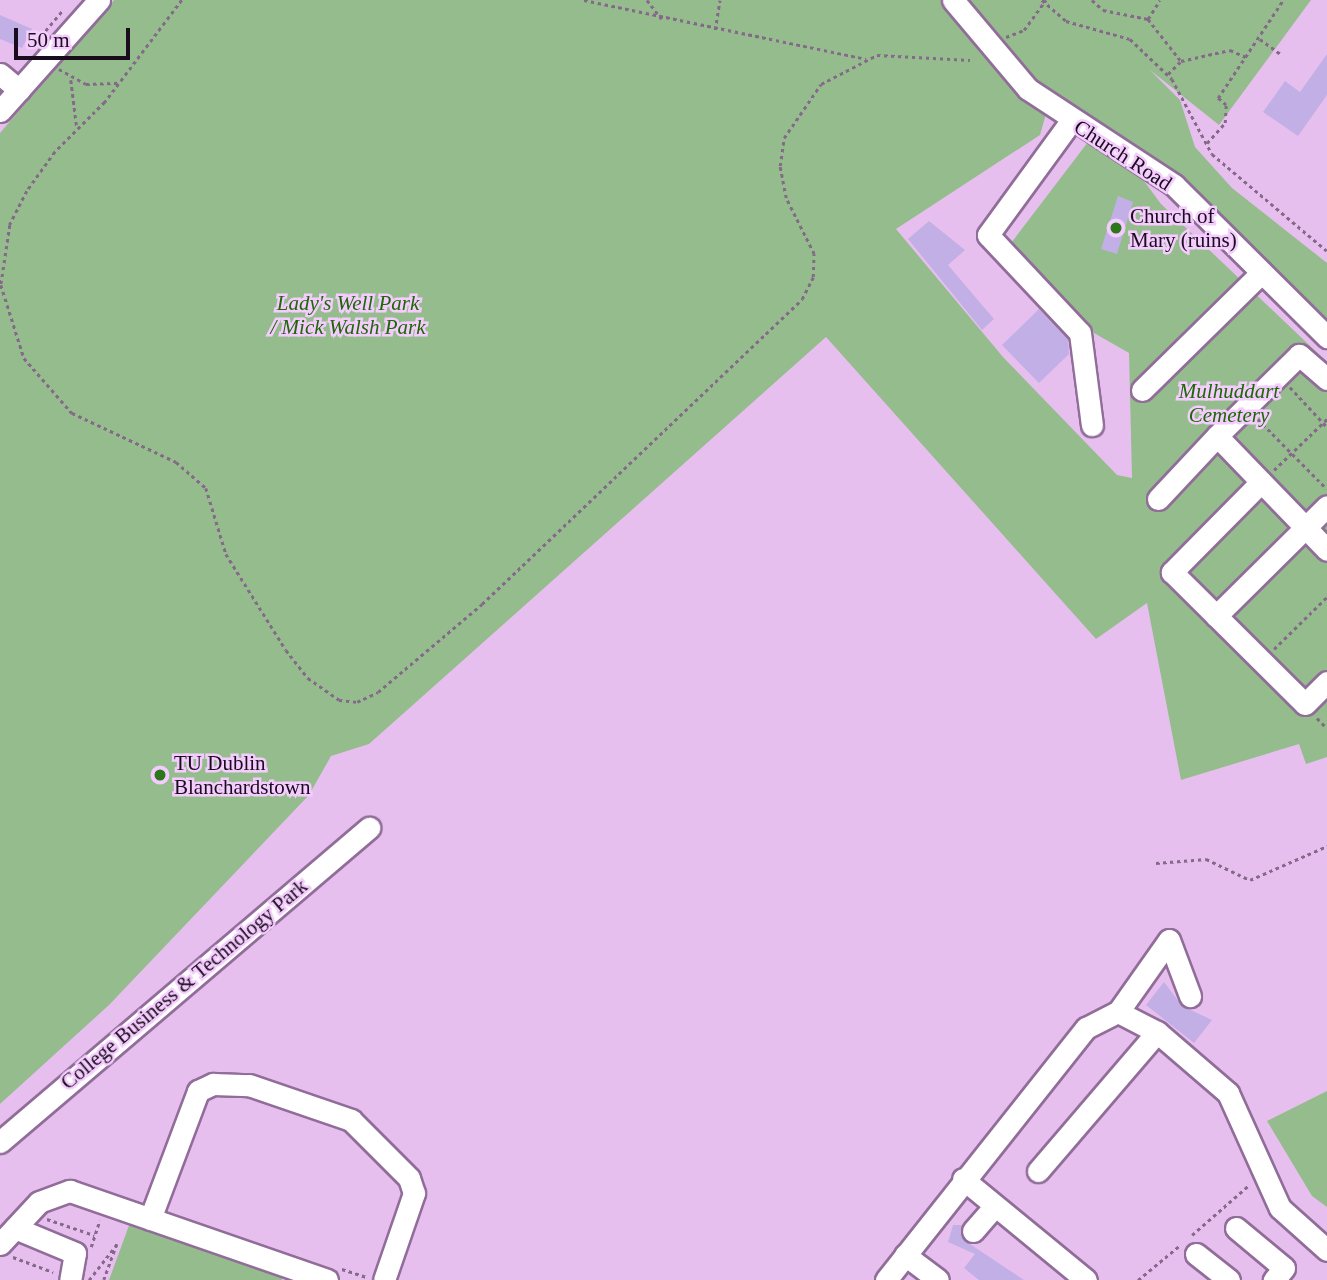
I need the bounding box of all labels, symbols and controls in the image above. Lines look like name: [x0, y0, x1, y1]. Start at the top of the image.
scale bar: [18, 14, 133, 58]
text: 50 m: [27, 28, 70, 52]
street label: Church Road: [1069, 114, 1177, 196]
place label: Church of Mary (ruins): [1130, 203, 1237, 253]
marker: Church of Mary (ruins): [1108, 220, 1124, 236]
park label: Lady's Well Park / Mick Walsh Park: [271, 290, 425, 340]
park label: Mulhuddart Cemetery: [1179, 378, 1279, 428]
place label: TU Dublin Blanchardstown: [174, 750, 310, 800]
marker: TU Dublin Blanchardstown: [152, 767, 168, 783]
street label: College Business & Technology Park: [55, 873, 313, 1095]

